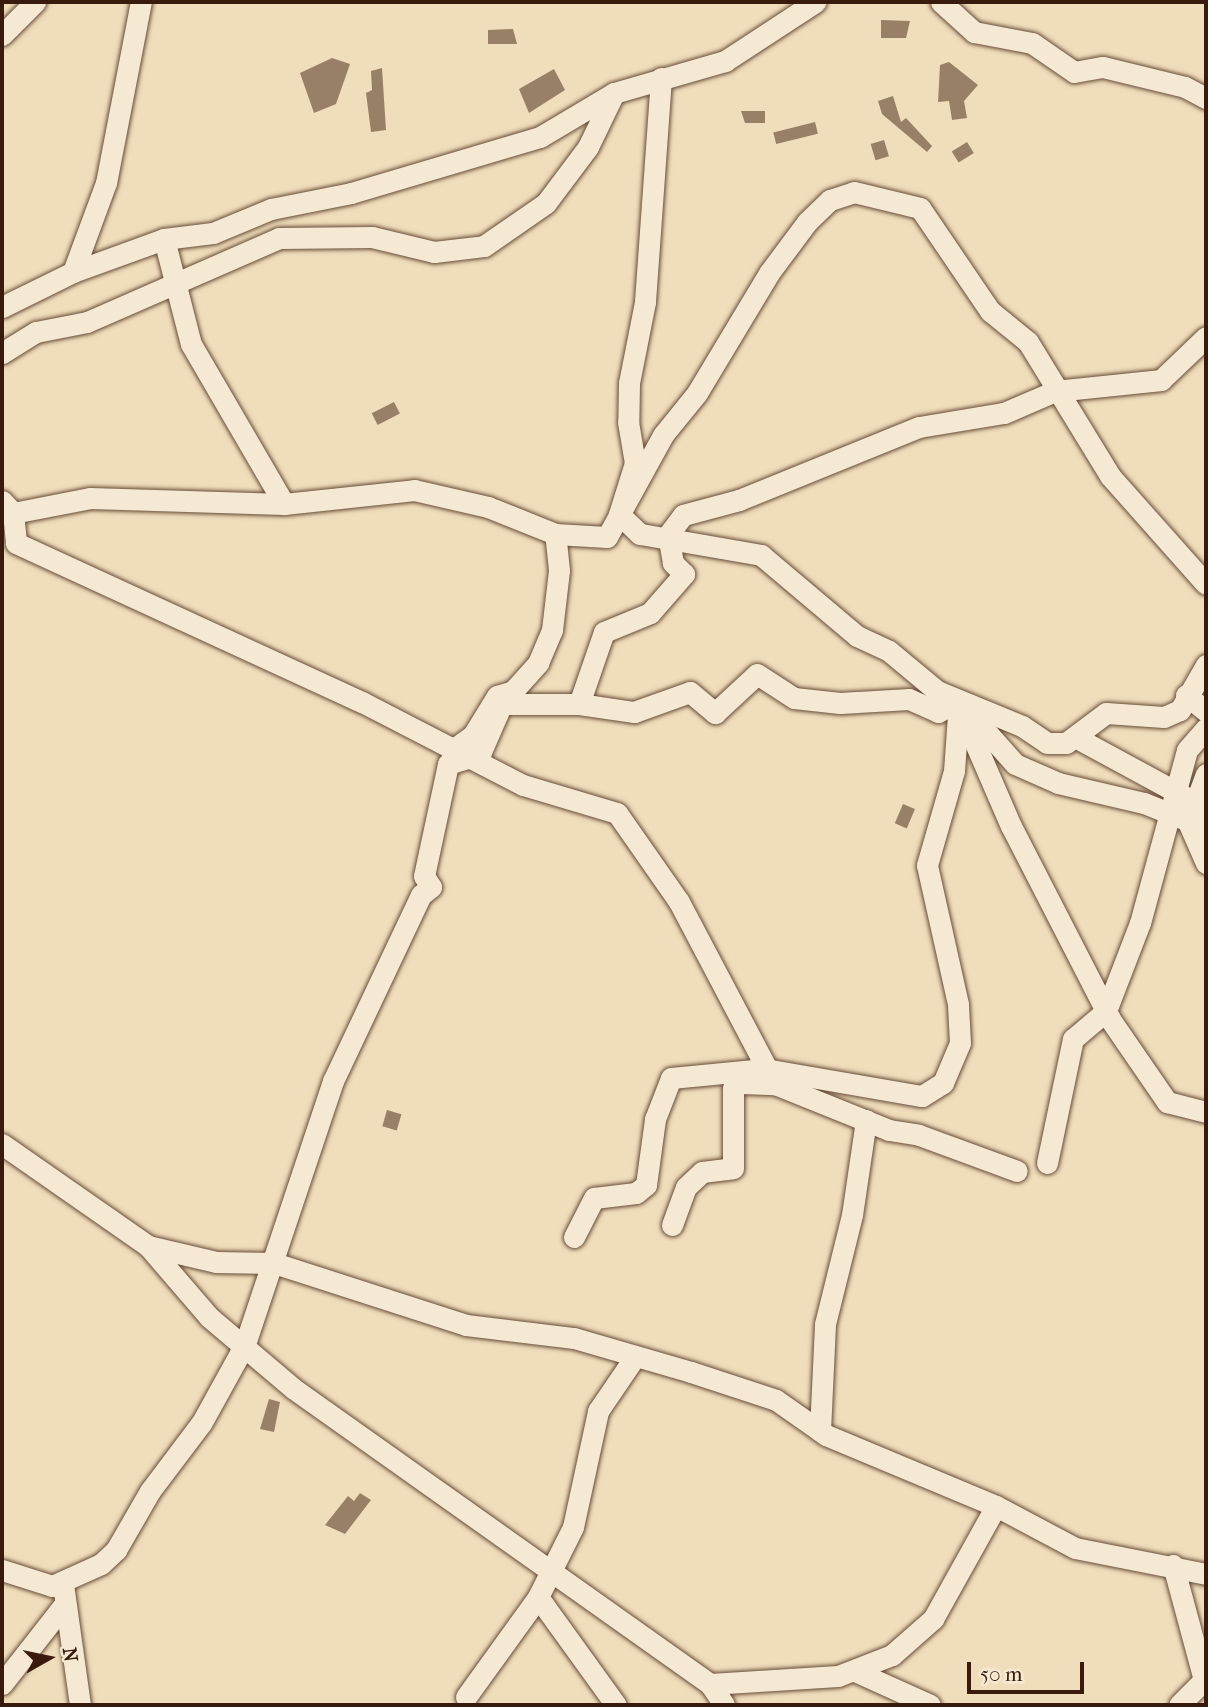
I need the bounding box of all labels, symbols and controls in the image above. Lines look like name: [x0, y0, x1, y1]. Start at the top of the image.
north arrow: [14, 1623, 84, 1693]
text: N: [58, 1646, 82, 1664]
scale bar: [970, 1648, 1087, 1692]
text: 50 m: [980, 1662, 1023, 1686]

